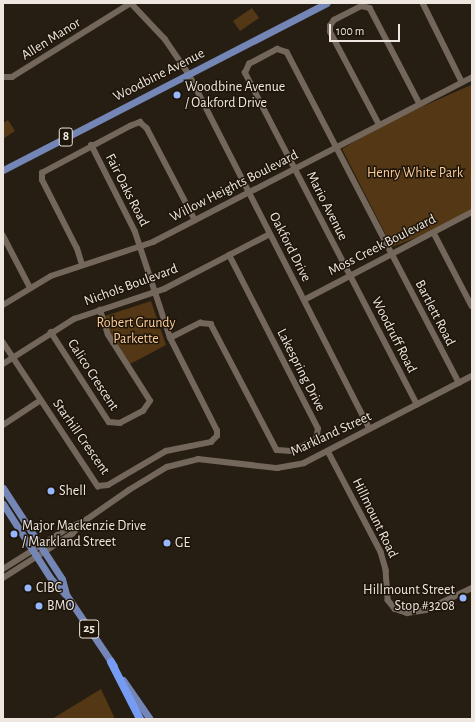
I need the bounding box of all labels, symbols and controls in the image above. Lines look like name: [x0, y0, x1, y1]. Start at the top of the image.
street label: Allen Manor: [18, 14, 84, 64]
scale bar: [331, 16, 402, 42]
text: 100 m: [336, 25, 364, 37]
street label: Woodbine Avenue: [111, 45, 207, 105]
place label: Woodbine Avenue / Oakford Drive: [185, 79, 285, 112]
marker: Woodbine Avenue / Oakford Drive: [172, 90, 182, 100]
road number: 8: [58, 126, 74, 148]
street label: Willow Heights Boulevard: [167, 146, 301, 226]
street label: Fair Oaks Road: [101, 151, 153, 229]
park label: Henry White Park: [367, 165, 463, 181]
street label: Mario Avenue: [302, 169, 352, 243]
street label: Oakford Drive: [265, 209, 315, 285]
street label: Moss Creek Boulevard: [325, 211, 439, 279]
street label: Nichols Boulevard: [82, 260, 180, 310]
street label: Bartlett Road: [411, 277, 459, 349]
street label: Woodruff Road: [368, 294, 420, 376]
park label: Robert Grundy Parkette: [96, 315, 176, 348]
street label: Lakespring Drive: [273, 326, 329, 414]
street label: Calico Crescent: [64, 336, 122, 414]
street label: Starhill Crescent: [49, 396, 113, 478]
street label: Markland Street: [288, 408, 374, 460]
street label: Hillmount Road: [348, 475, 402, 561]
place label: Shell: [59, 483, 86, 499]
marker: Shell: [46, 486, 56, 496]
place label: Major Mackenzie Drive / Markland Street: [22, 518, 146, 550]
marker: Major Mackenzie Drive / Markland Street: [9, 529, 19, 539]
place label: GE: [175, 535, 190, 551]
marker: GE: [162, 538, 172, 548]
place label: CIBC: [36, 580, 62, 596]
place label: Hillmount Street Stop #3208: [363, 582, 455, 614]
marker: CIBC: [23, 583, 33, 593]
marker: Hillmount Street Stop #3208: [458, 593, 468, 603]
place label: BMO: [47, 598, 74, 614]
marker: BMO: [34, 601, 44, 611]
road number: 25: [79, 618, 99, 640]

